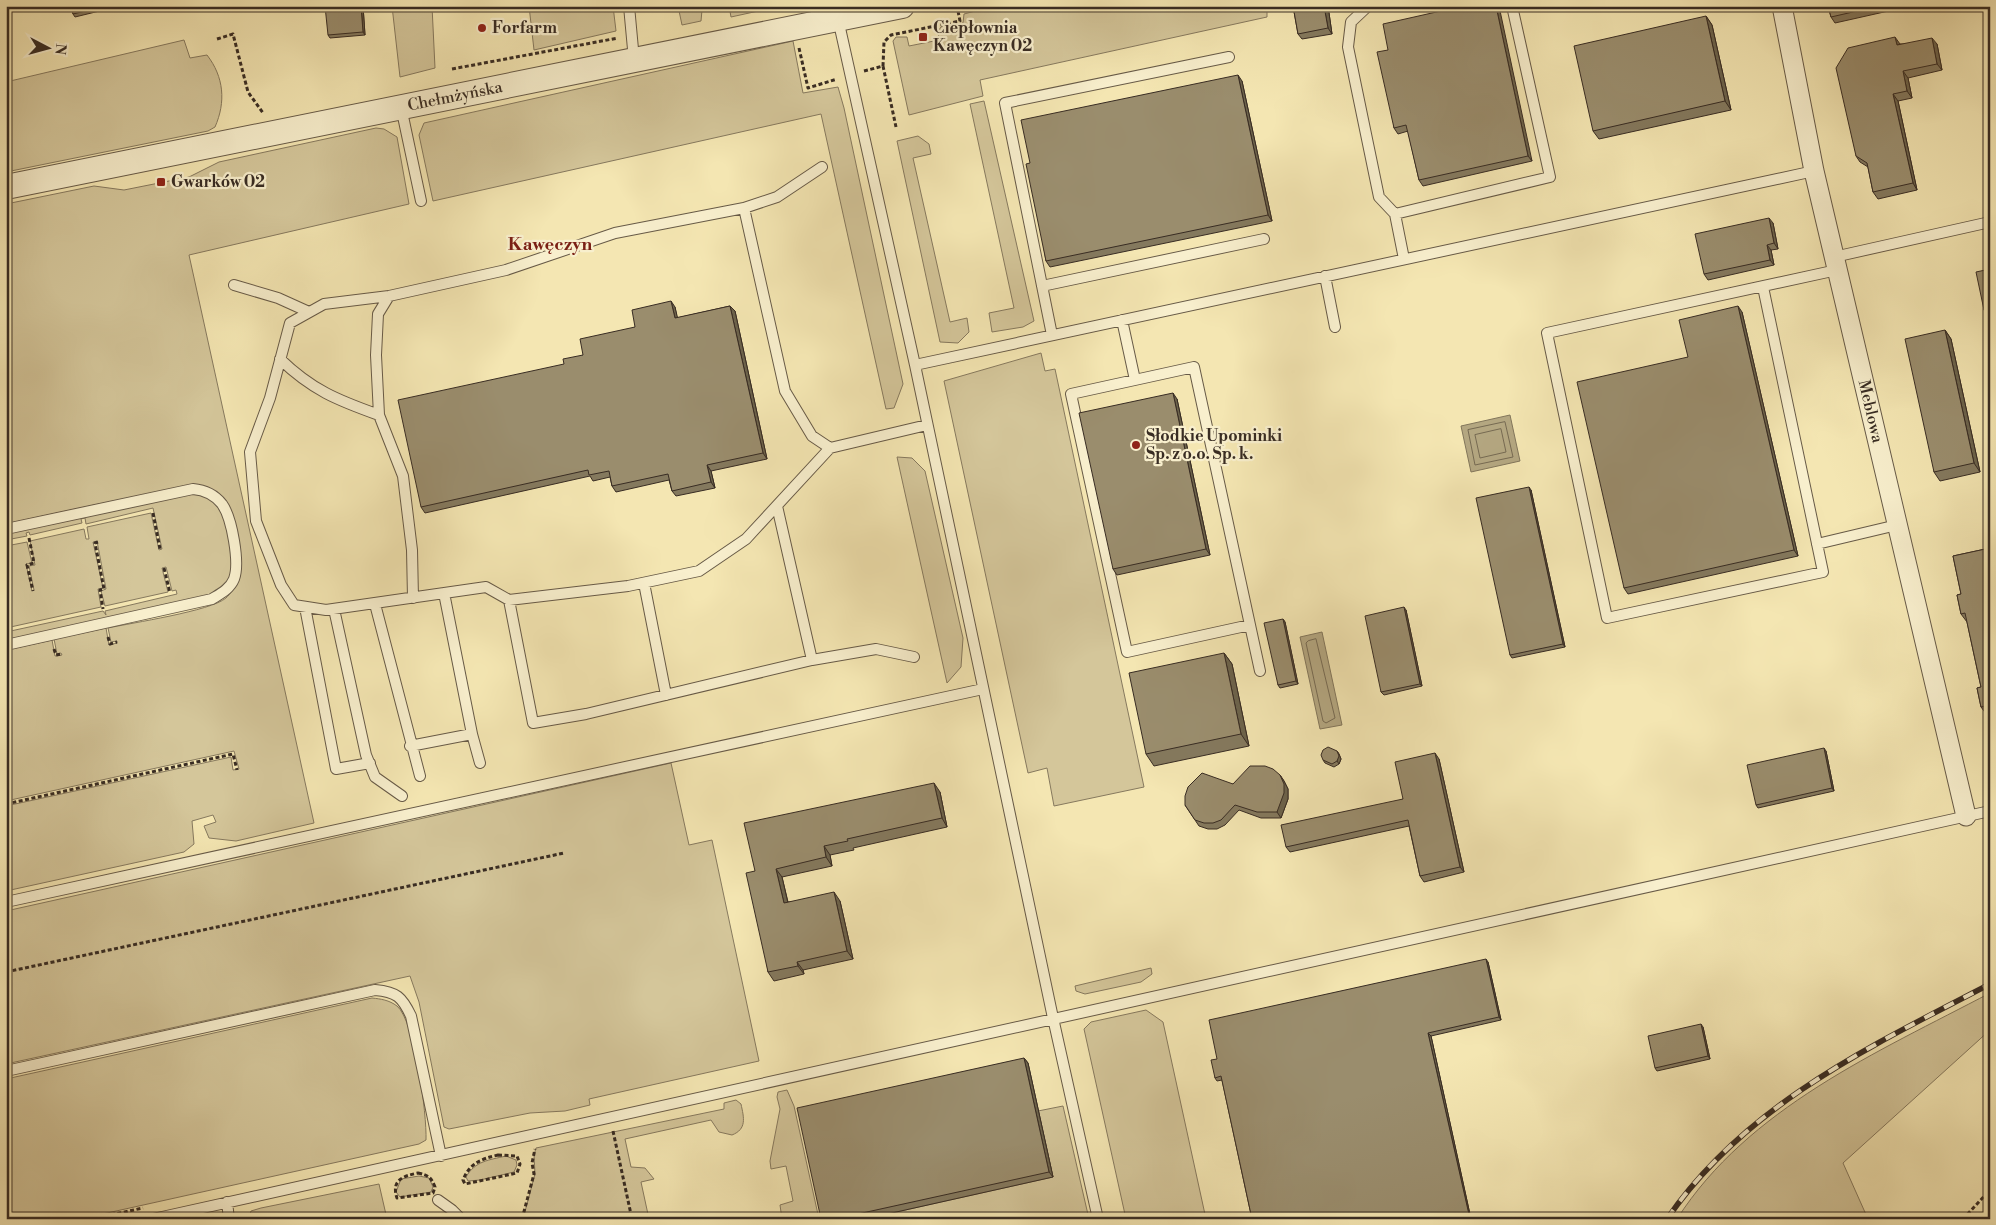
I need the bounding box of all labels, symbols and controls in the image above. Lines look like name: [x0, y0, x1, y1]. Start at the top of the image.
place label: Forfarm: [492, 18, 557, 38]
place label: Ciepłownia Kawęczyn 02: [933, 18, 1032, 56]
north arrow: [22, 22, 72, 72]
marker: Forfarm: [476, 22, 488, 34]
marker: Ciepłownia Kawęczyn 02: [917, 31, 929, 43]
text: N: [50, 43, 69, 56]
street label: Chełmżyńska: [406, 77, 505, 116]
place label: Gwarków 02: [171, 172, 265, 192]
marker: Gwarków 02: [155, 176, 167, 188]
district label: Kawęczyn: [508, 233, 592, 256]
street label: Meblowa: [1854, 378, 1888, 446]
place label: Słodkie Upominki Sp. z o.o. Sp. k.: [1146, 426, 1282, 464]
marker: Słodkie Upominki Sp. z o.o. Sp. k.: [1130, 439, 1142, 451]

